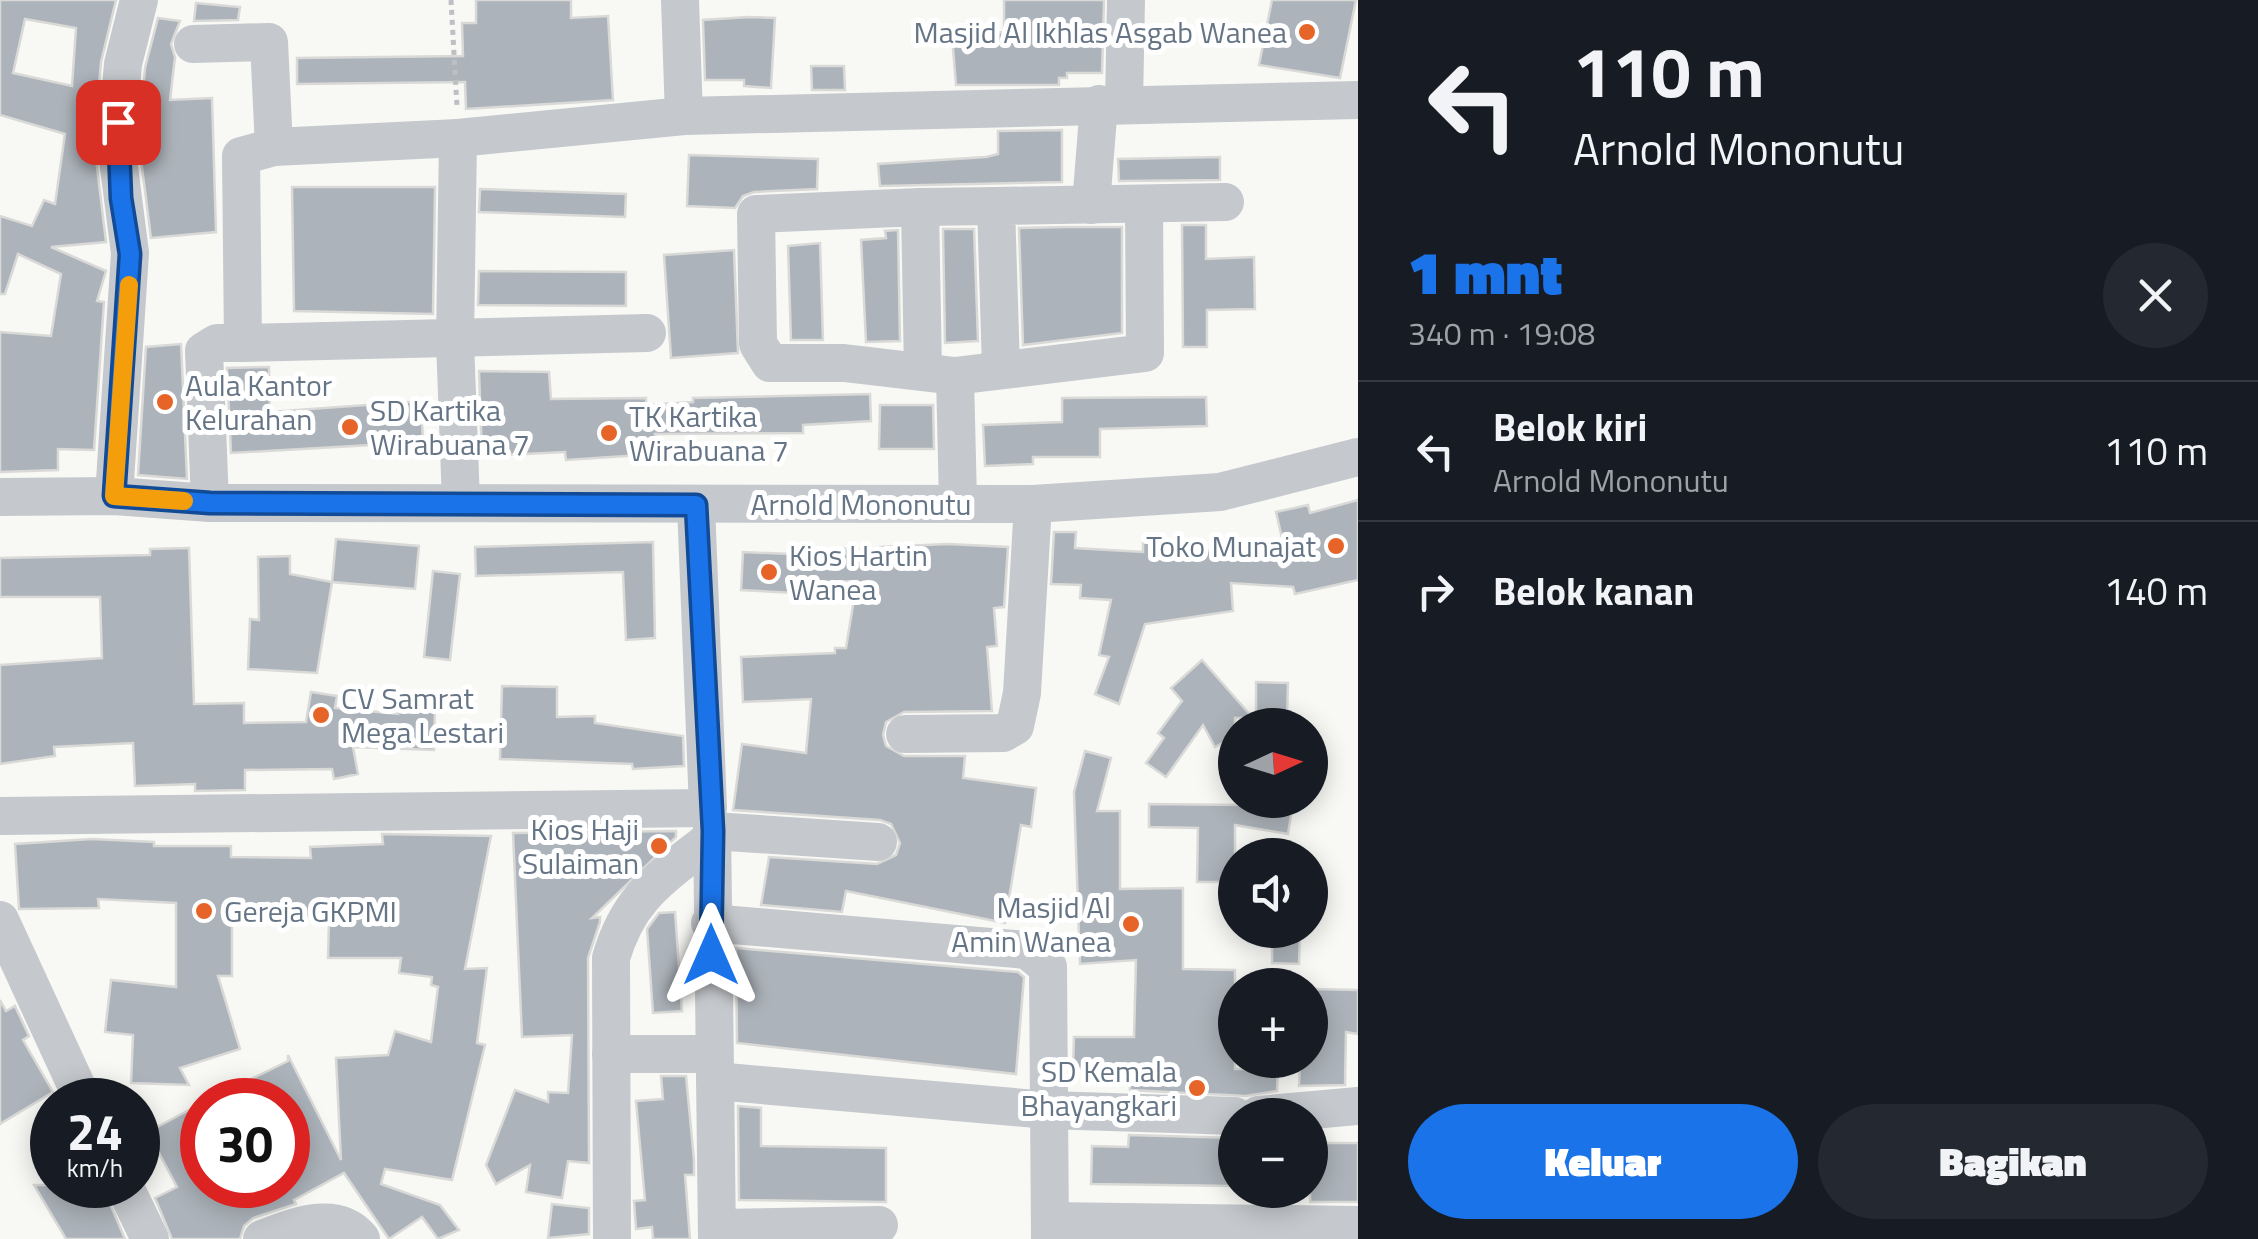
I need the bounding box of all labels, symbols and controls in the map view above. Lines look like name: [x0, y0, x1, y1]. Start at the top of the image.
place label: Masjid Al Ikhlas Asgab Wanea: [913, 9, 1287, 55]
text: 110 m: [1573, 18, 1765, 124]
marker: Masjid Al Ikhlas Asgab Wanea: [1296, 21, 1318, 43]
icon: left: [1408, 40, 1538, 170]
pin: [76, 80, 161, 165]
icon: arrive: [91, 95, 146, 150]
text: Arnold Mononutu: [1573, 114, 1904, 182]
text: 1 mnt: [1408, 226, 1563, 317]
button: close: [2103, 243, 2208, 348]
text: 340 m · 19:08: [1408, 309, 1595, 357]
place label: Aula Kantor Kelurahan: [185, 362, 332, 442]
place label: SD Kartika Wirabuana 7: [370, 387, 530, 467]
marker: Aula Kantor Kelurahan: [154, 391, 176, 413]
place label: TK Kartika Wirabuana 7: [629, 393, 789, 473]
text: Belok kiri: [1493, 398, 1647, 456]
marker: SD Kartika Wirabuana 7: [339, 416, 361, 438]
marker: TK Kartika Wirabuana 7: [598, 422, 620, 444]
text: 110 m: [2104, 422, 2208, 480]
icon: left: [1408, 424, 1463, 479]
text: Arnold Mononutu: [1493, 456, 1729, 504]
street label: Arnold Mononutu: [751, 481, 971, 527]
place label: Toko Munajat: [1146, 523, 1316, 569]
place label: Kios Hartin Wanea: [789, 532, 928, 612]
marker: Toko Munajat: [1325, 535, 1347, 557]
marker: Kios Hartin Wanea: [758, 561, 780, 583]
text: Belok kanan: [1493, 562, 1694, 620]
text: 140 m: [2104, 562, 2208, 620]
icon: right: [1408, 564, 1463, 619]
place label: CV Samrat Mega Lestari: [341, 675, 504, 755]
marker: CV Samrat Mega Lestari: [310, 704, 332, 726]
north arrow: [1218, 708, 1328, 818]
map controls: [1218, 708, 1328, 1208]
place label: Kios Haji Sulaiman: [522, 806, 639, 886]
marker: Kios Haji Sulaiman: [648, 835, 670, 857]
button: sound: [1218, 838, 1328, 948]
place label: Masjid Al Amin Wanea: [951, 884, 1111, 964]
place label: Gereja GKPMI: [224, 888, 397, 934]
marker: Gereja GKPMI: [193, 900, 215, 922]
position arrow: [659, 903, 763, 1007]
marker: Masjid Al Amin Wanea: [1120, 913, 1142, 935]
button: +: [1218, 968, 1328, 1078]
place label: SD Kemala Bhayangkari: [1020, 1048, 1177, 1128]
marker: SD Kemala Bhayangkari: [1186, 1077, 1208, 1099]
speed limit sign: 30: [180, 1078, 310, 1208]
text: 24: [67, 1093, 123, 1169]
button: −: [1218, 1098, 1328, 1208]
button: Keluar: [1408, 1104, 1798, 1219]
button: Bagikan: [1818, 1104, 2208, 1219]
text: km/h: [67, 1149, 123, 1187]

